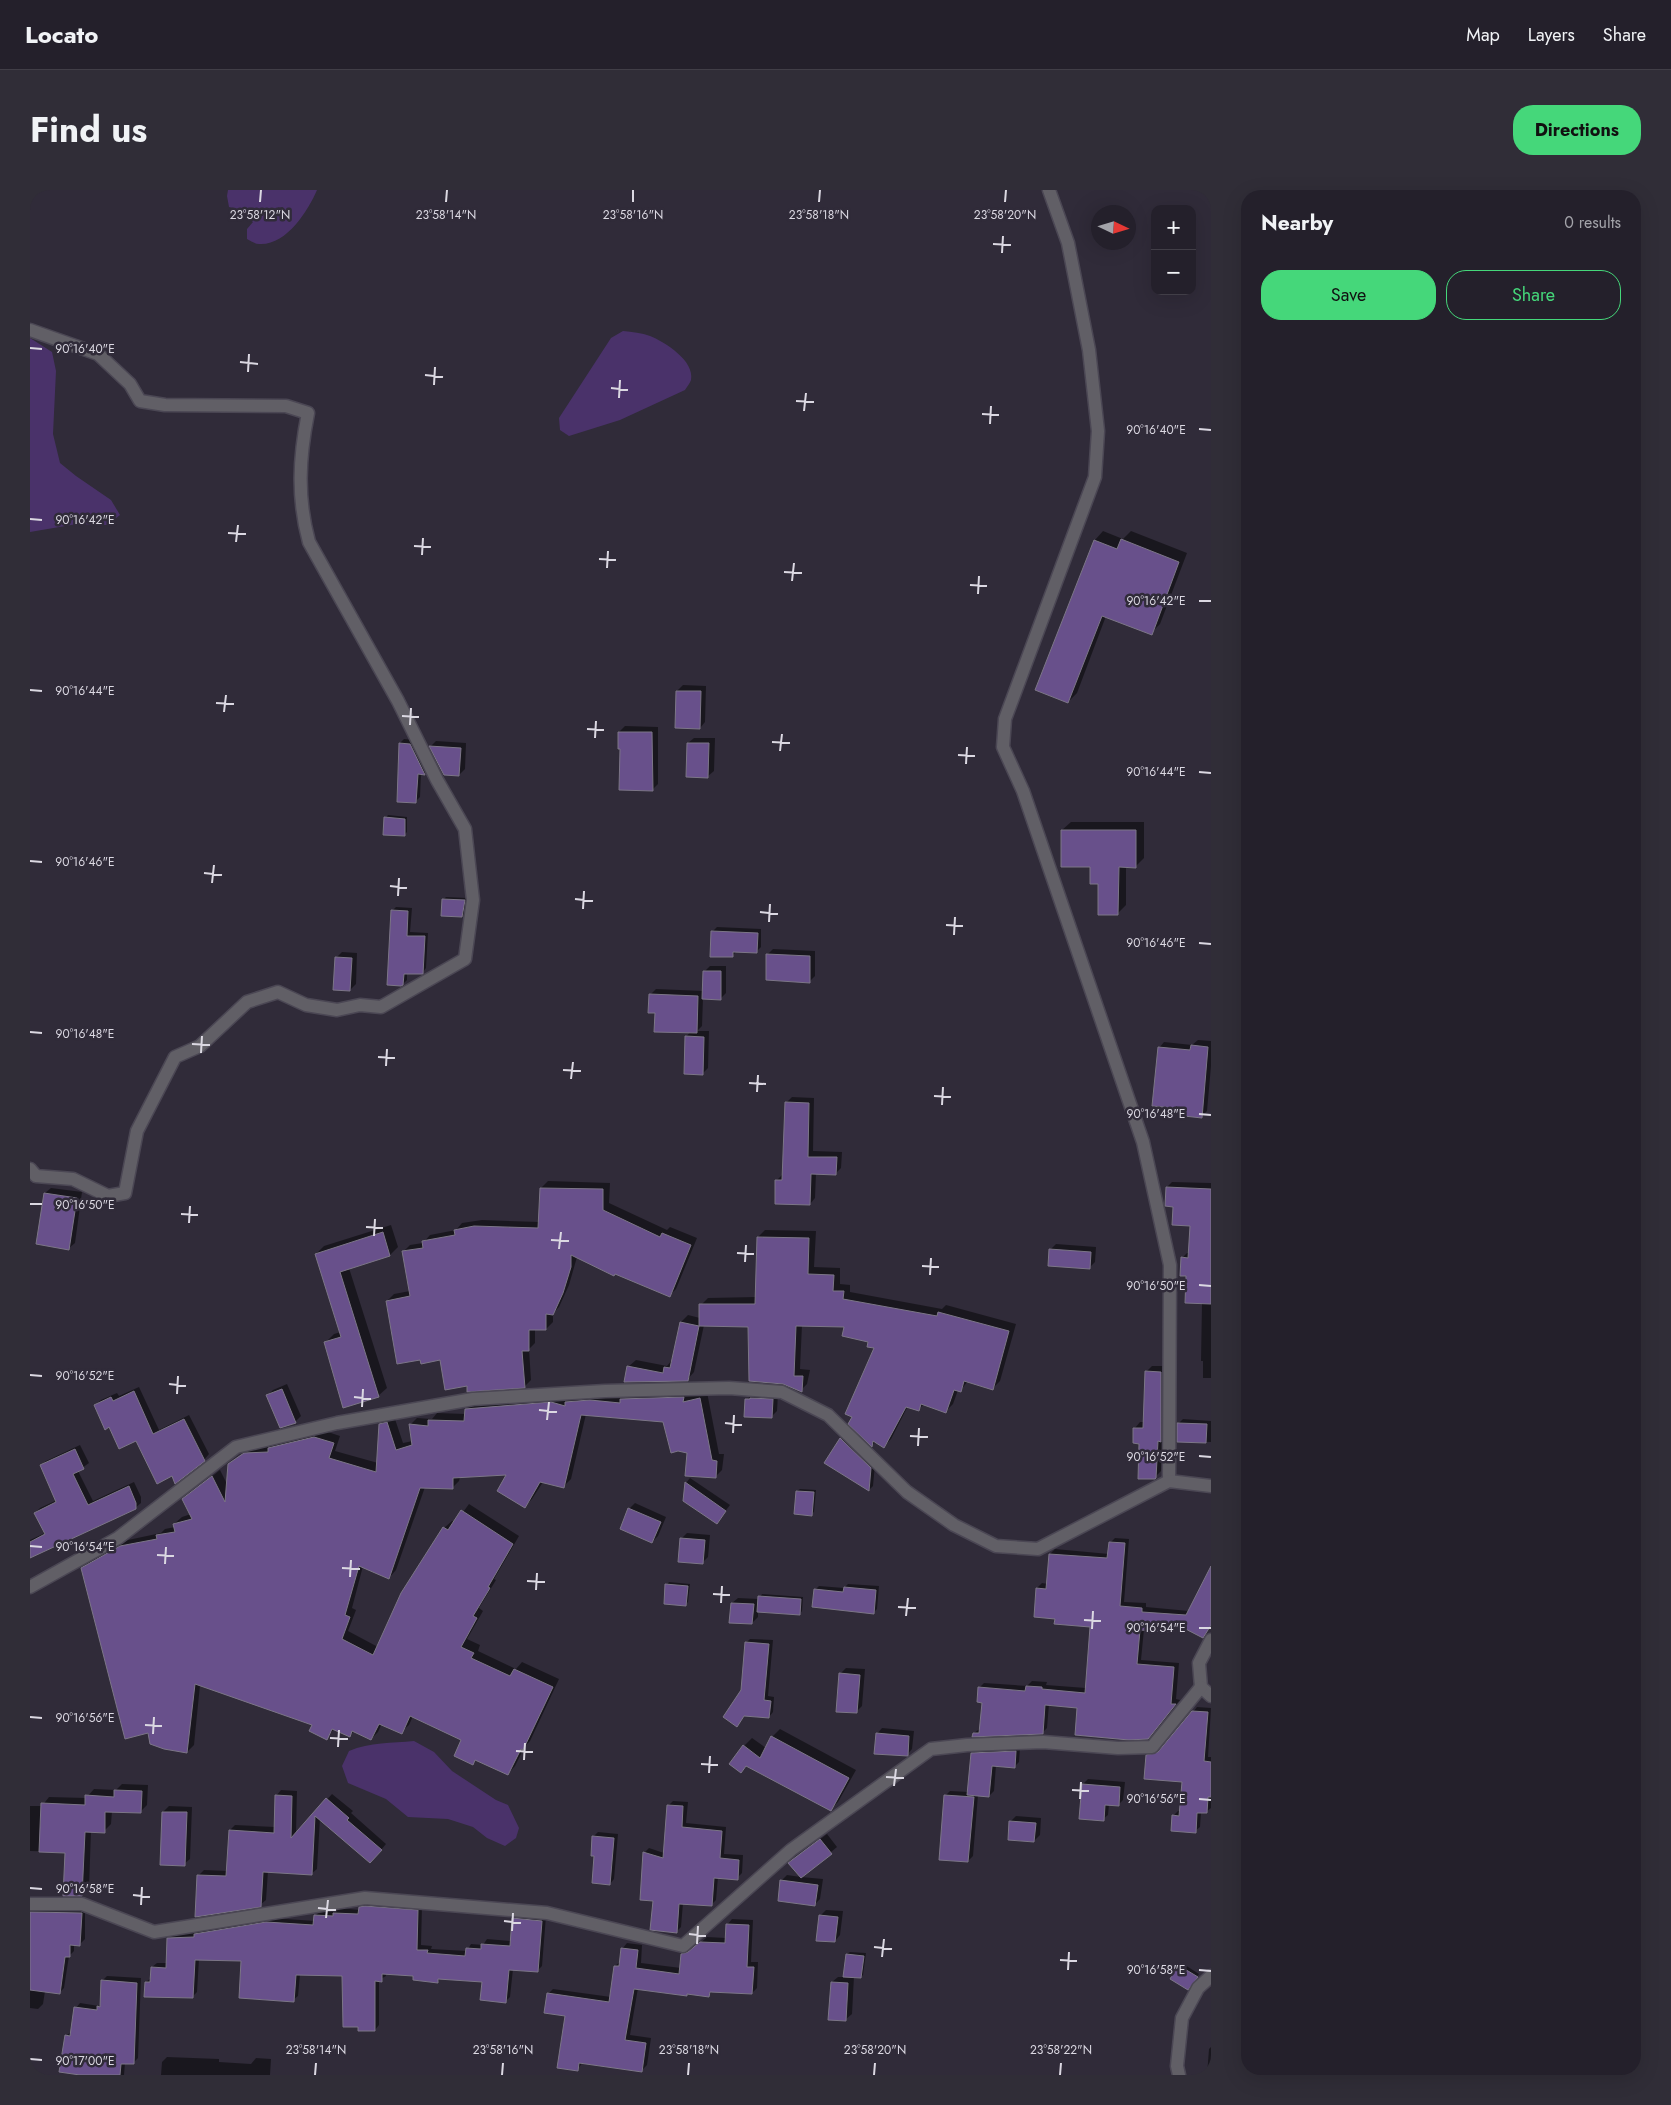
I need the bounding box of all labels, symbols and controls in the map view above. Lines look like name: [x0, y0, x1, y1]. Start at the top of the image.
text: Locato: [25, 17, 98, 52]
text: Map: [1466, 22, 1500, 48]
text: Layers: [1528, 22, 1575, 48]
text: Share: [1603, 22, 1646, 48]
text: Find us: [30, 105, 147, 155]
button: Directions: [1513, 105, 1641, 155]
north arrow: [1091, 205, 1136, 250]
map controls: [1151, 205, 1196, 295]
button: +: [1151, 205, 1196, 250]
text: 23°58'12"N: [230, 206, 290, 224]
text: 23°58'14"N: [416, 206, 476, 224]
text: 23°58'16"N: [603, 206, 663, 224]
text: 23°58'18"N: [789, 206, 849, 224]
text: 23°58'20"N: [974, 206, 1036, 224]
text: Nearby: [1261, 208, 1333, 238]
text: 0 results: [1564, 211, 1621, 234]
button: −: [1151, 250, 1196, 295]
button: Save: [1261, 270, 1436, 320]
button: Share: [1446, 270, 1621, 320]
text: 90°16'40"E: [55, 340, 115, 358]
text: 90°16'40"E: [1126, 421, 1186, 439]
text: 90°16'42"E: [55, 511, 115, 529]
text: 90°16'42"E: [1126, 592, 1186, 610]
text: 90°16'44"E: [55, 682, 115, 700]
text: 90°16'44"E: [1126, 763, 1186, 781]
text: 90°16'46"E: [55, 853, 115, 871]
text: 90°16'46"E: [1126, 934, 1186, 952]
text: 90°16'48"E: [56, 1025, 114, 1043]
text: 90°16'48"E: [1127, 1105, 1185, 1123]
text: 90°16'50"E: [55, 1196, 115, 1214]
text: 90°16'50"E: [1126, 1277, 1186, 1295]
text: 90°16'52"E: [56, 1367, 114, 1385]
text: 90°16'52"E: [1127, 1448, 1185, 1466]
text: 90°16'54"E: [55, 1538, 115, 1556]
text: 90°16'54"E: [1126, 1619, 1186, 1637]
text: 90°16'56"E: [55, 1709, 115, 1727]
text: 90°16'56"E: [1126, 1790, 1186, 1808]
text: 90°16'58"E: [56, 1880, 114, 1898]
text: 90°16'58"E: [1127, 1961, 1185, 1979]
text: 23°58'14"N: [286, 2041, 346, 2059]
text: 23°58'16"N: [473, 2041, 533, 2059]
text: 23°58'18"N: [659, 2041, 719, 2059]
text: 23°58'20"N: [844, 2041, 906, 2059]
text: 23°58'22"N: [1030, 2041, 1092, 2059]
text: 90°17'00"E: [55, 2052, 115, 2070]

